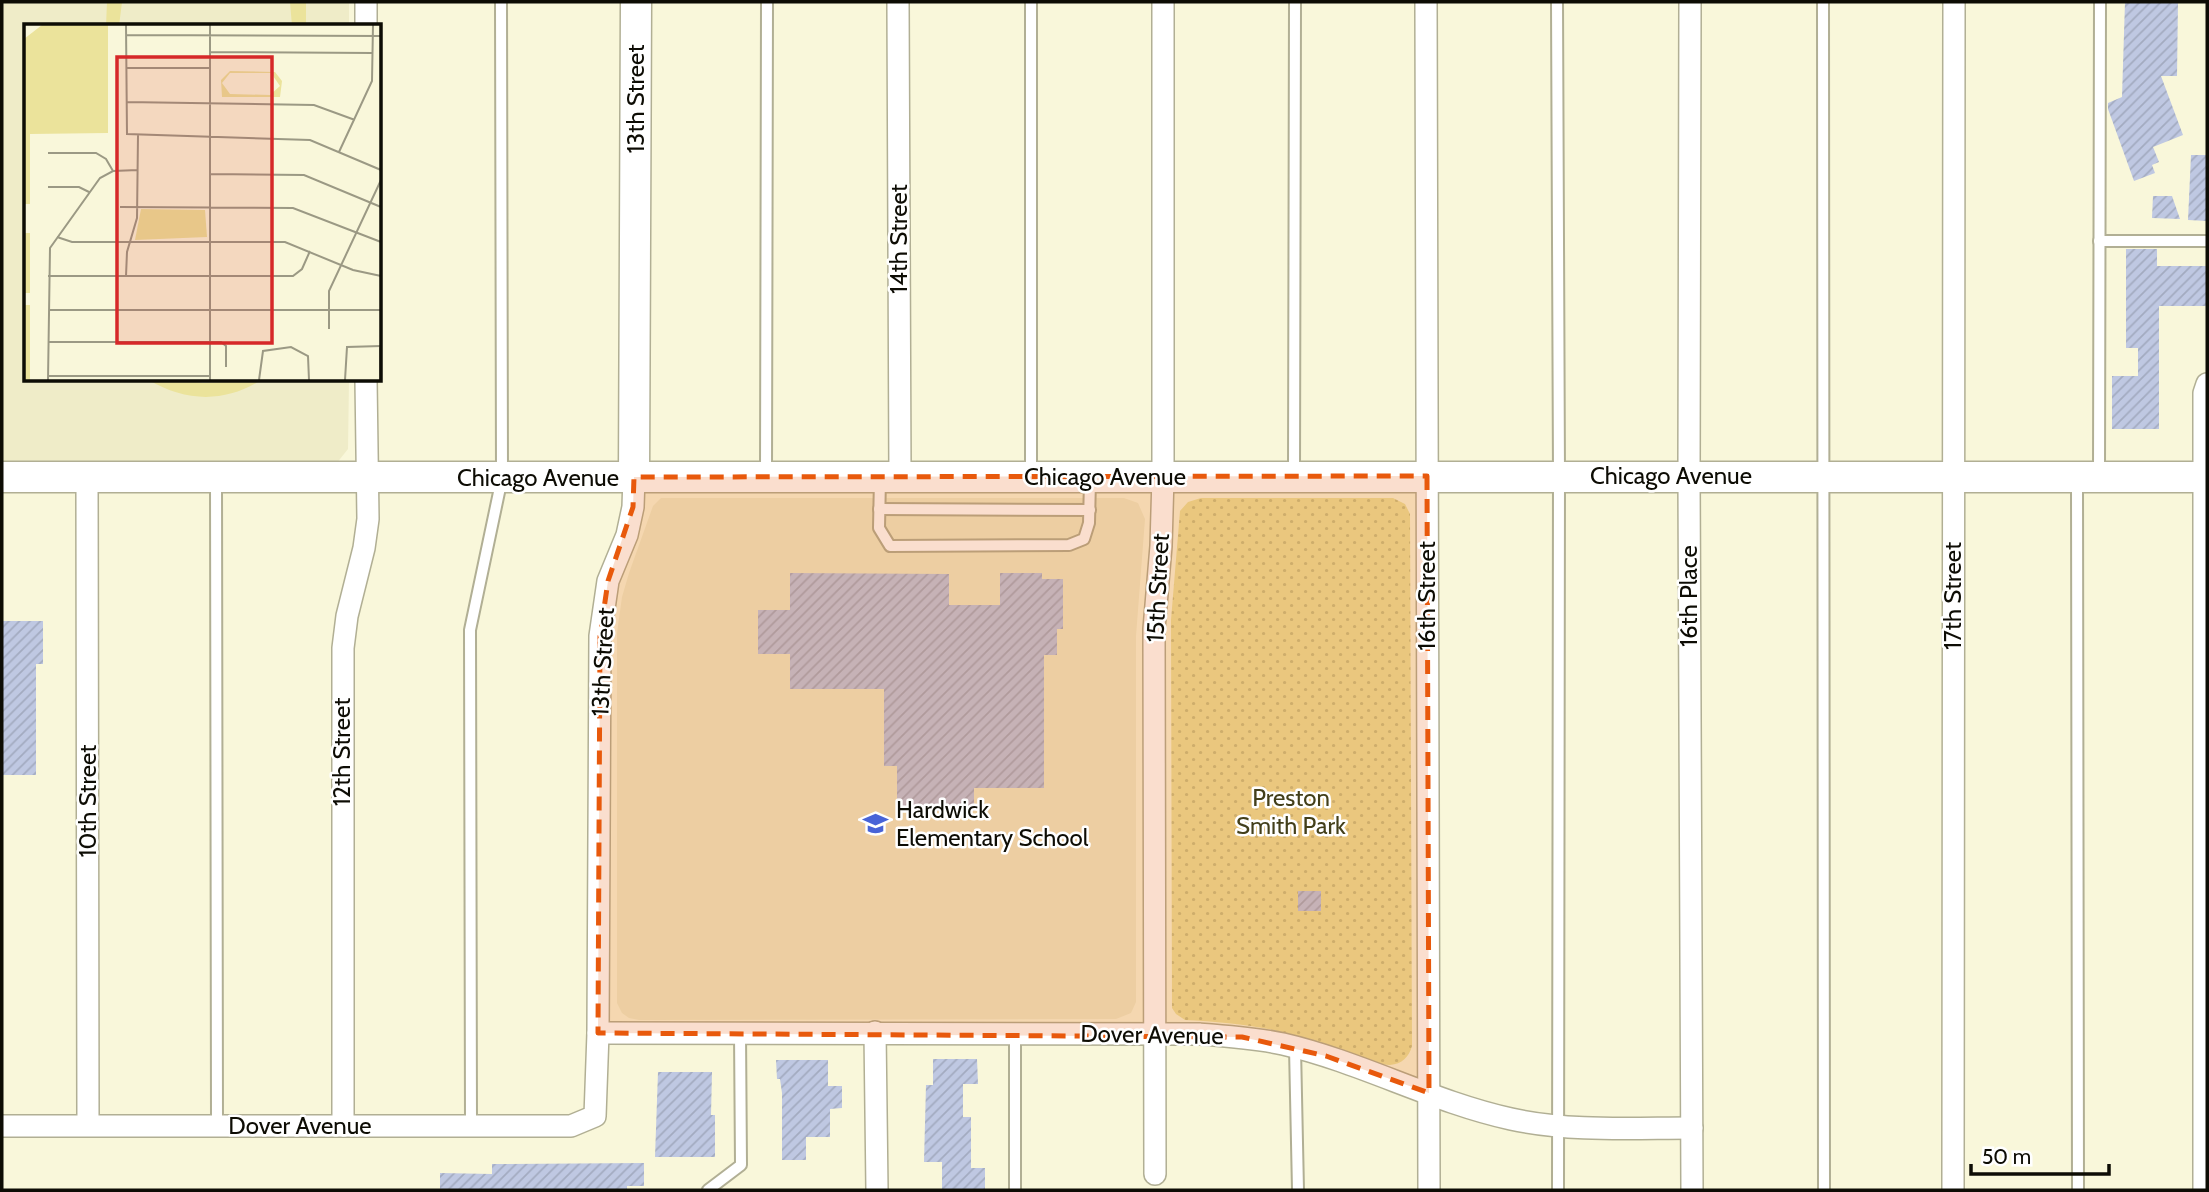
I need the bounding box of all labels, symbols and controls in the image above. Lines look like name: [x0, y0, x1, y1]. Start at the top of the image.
inset map: [24, 24, 382, 382]
street label: 13th Street: [621, 45, 650, 154]
street label: 14th Street: [884, 184, 913, 294]
street label: Chicago Avenue: [1590, 461, 1752, 490]
street label: Chicago Avenue: [1024, 462, 1186, 491]
street label: Chicago Avenue: [457, 463, 619, 492]
street label: 15th Street: [1140, 533, 1175, 643]
street label: 16th Street: [1412, 541, 1441, 651]
street label: 17th Street: [1938, 542, 1967, 650]
street label: 16th Place: [1674, 545, 1703, 647]
street label: 13th Street: [585, 607, 620, 717]
street label: 12th Street: [327, 698, 356, 806]
street label: 10th Street: [73, 745, 102, 857]
park label: Preston Smith Park: [1236, 783, 1346, 840]
place label: Hardwick Elementary School: [896, 795, 1089, 852]
school or university icon: Hardwick Elementary School: [862, 810, 890, 838]
street label: Dover Avenue: [1080, 1019, 1224, 1050]
street label: Dover Avenue: [228, 1111, 372, 1140]
scale bar: [1971, 1132, 2109, 1176]
text: 50 m: [1982, 1144, 2031, 1169]

